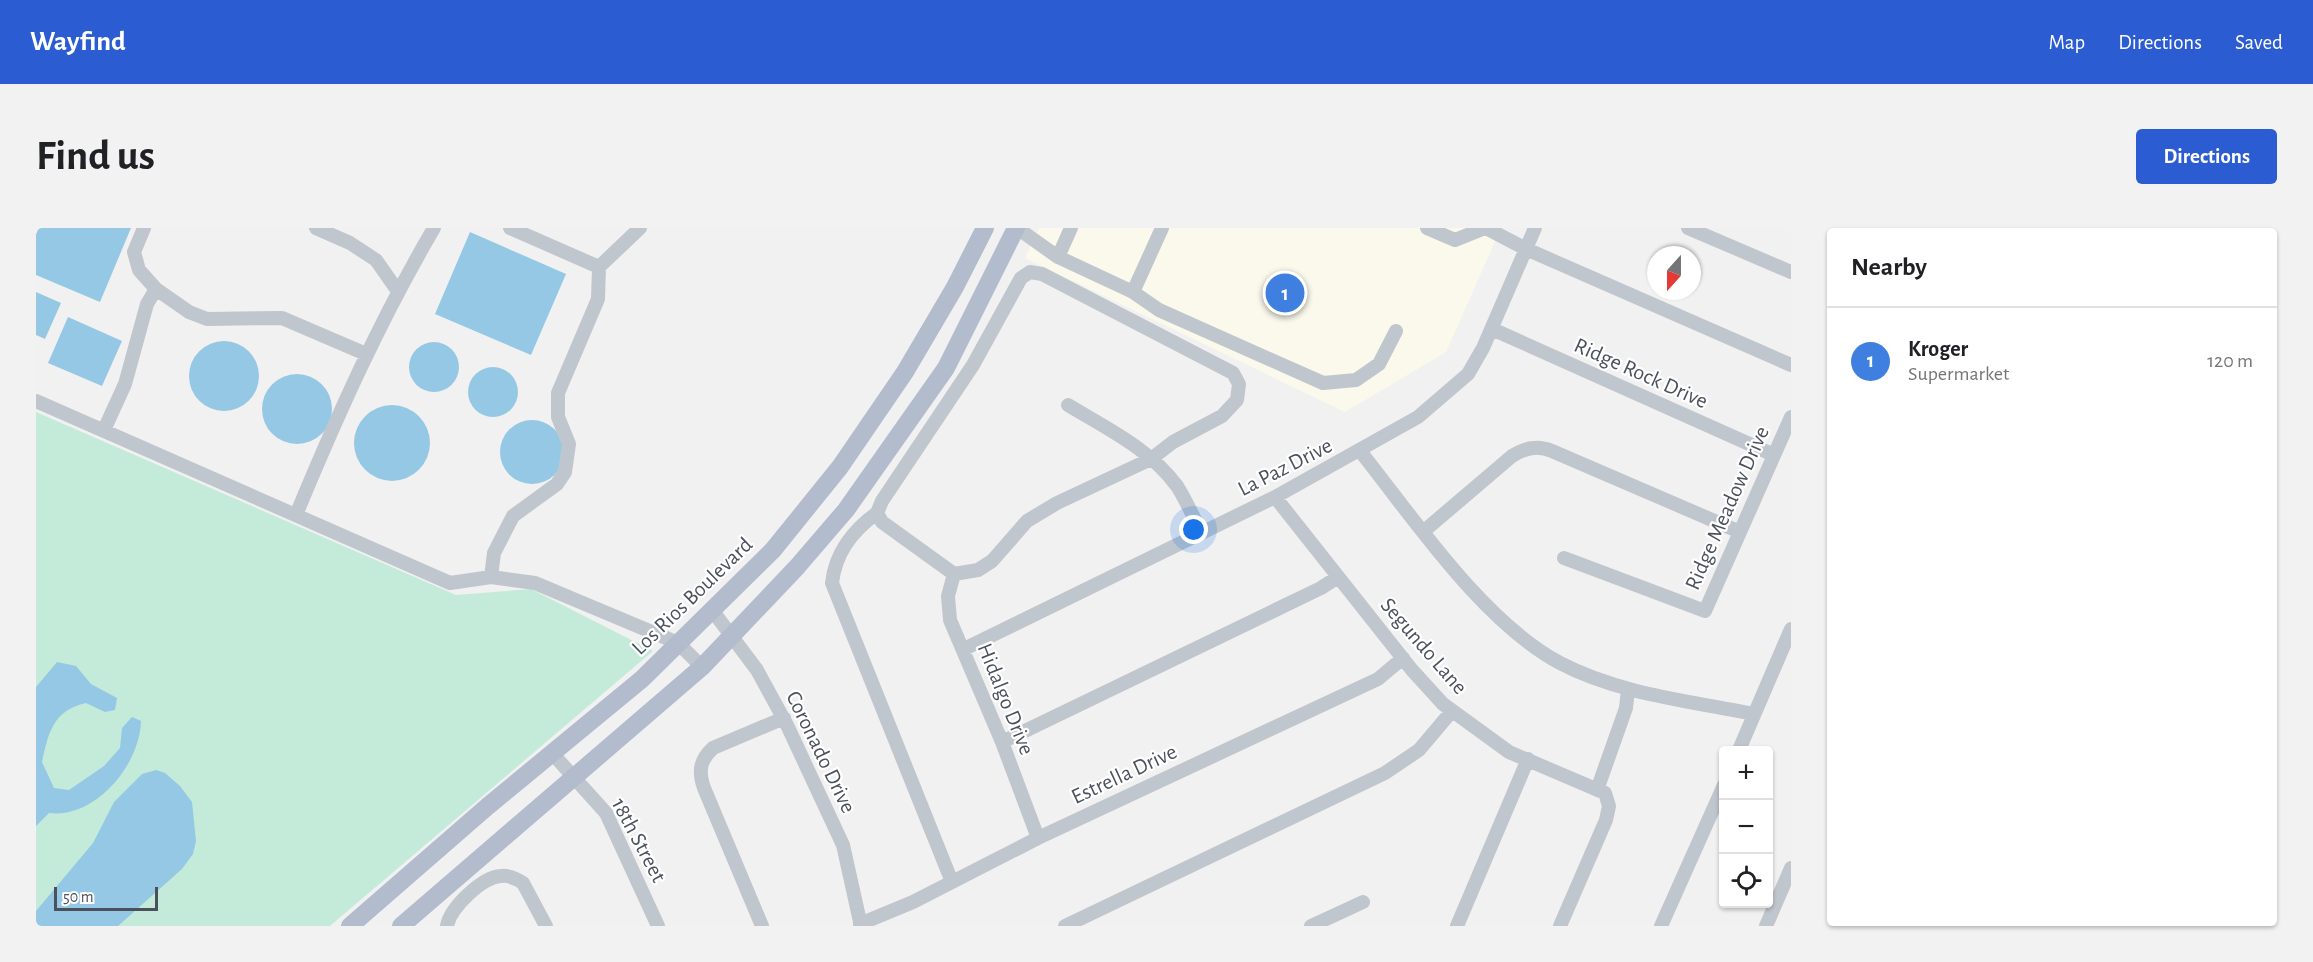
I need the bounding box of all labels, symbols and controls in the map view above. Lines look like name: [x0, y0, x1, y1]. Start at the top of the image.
text: Wayfind: [30, 28, 126, 56]
text: Map: [2049, 32, 2085, 53]
text: Directions: [2118, 32, 2202, 53]
text: Saved: [2235, 32, 2283, 53]
button: Directions: [2136, 129, 2277, 184]
text: Find us: [36, 135, 155, 177]
north arrow: [1647, 246, 1701, 300]
text: Nearby: [1851, 254, 1927, 280]
pin: 1: [1266, 270, 1304, 316]
street label: Ridge Rock Drive: [1571, 334, 1711, 412]
text: Kroger: [1908, 338, 1968, 360]
text: 1: [1867, 351, 1874, 371]
text: 120 m: [2207, 351, 2253, 371]
text: Supermarket: [1908, 364, 2009, 384]
street label: Ridge Meadow Drive: [1681, 423, 1773, 593]
street label: La Paz Drive: [1234, 434, 1336, 500]
your location: [1179, 515, 1208, 544]
street label: Los Rios Boulevard: [627, 533, 757, 659]
street label: Segundo Lane: [1377, 594, 1471, 698]
street label: Hidalgo Drive: [974, 640, 1038, 758]
street label: Coronado Drive: [782, 688, 860, 816]
street label: Estrella Drive: [1068, 740, 1180, 808]
map controls: [1719, 746, 1773, 908]
button: +: [1719, 746, 1773, 800]
street label: 18th Street: [608, 794, 670, 886]
button: −: [1719, 800, 1773, 854]
button: locate: [1719, 854, 1773, 908]
scale bar: [54, 884, 158, 912]
text: 50 m: [63, 889, 94, 905]

